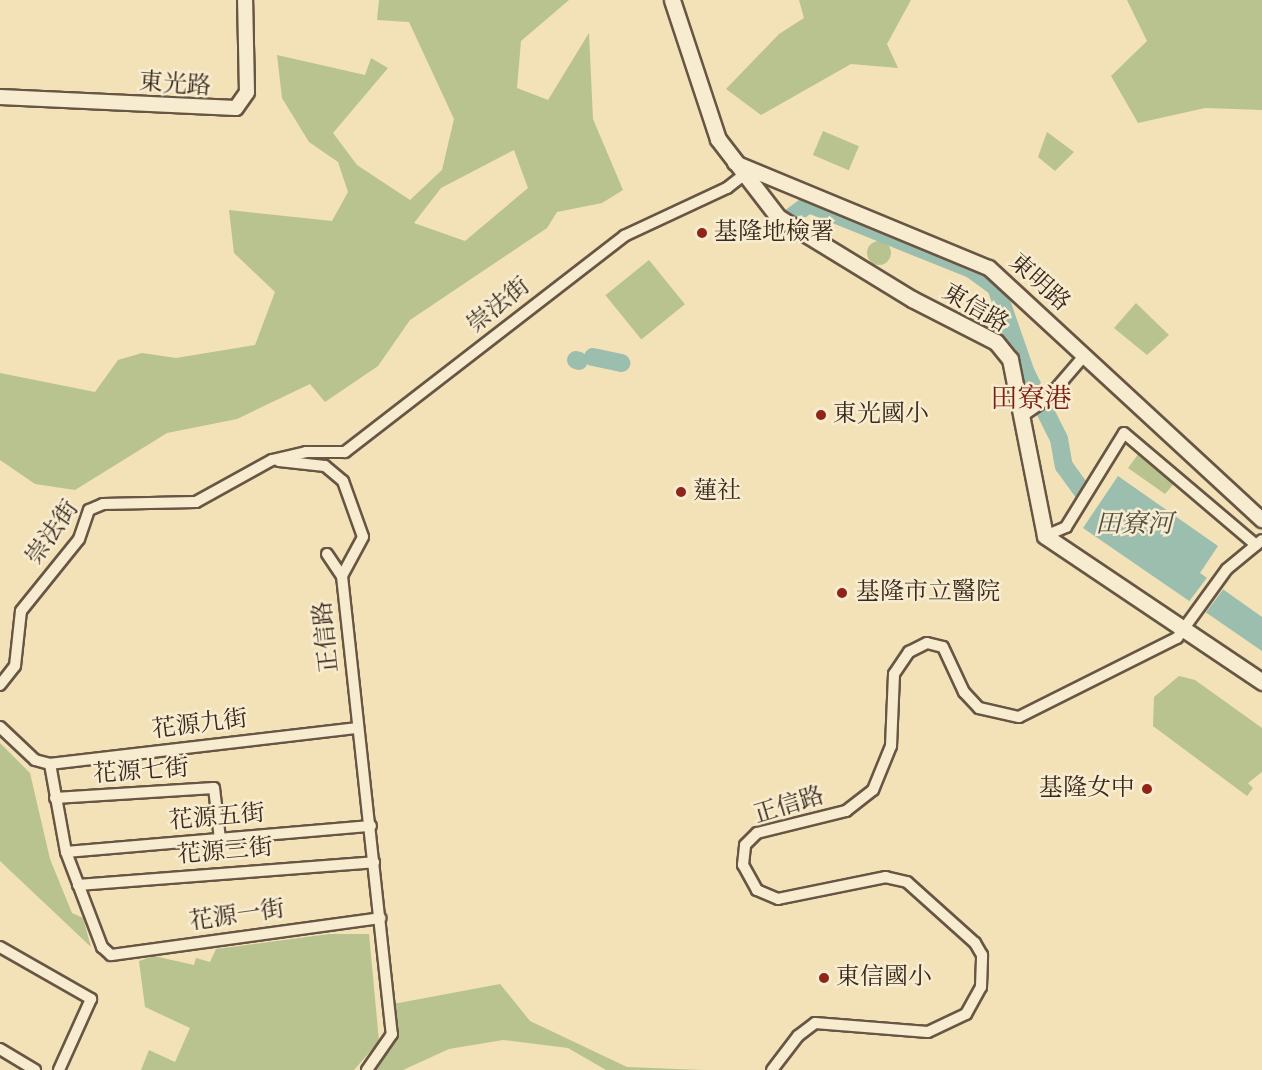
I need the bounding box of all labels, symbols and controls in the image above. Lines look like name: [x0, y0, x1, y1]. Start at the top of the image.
street label: 東光路: [138, 68, 212, 102]
place label: 基隆地檢署: [714, 219, 834, 247]
marker: 基隆地檢署: [695, 226, 709, 240]
street label: 東明路: [1003, 248, 1075, 318]
street label: 崇法街: [462, 272, 536, 340]
street label: 東信路: [937, 279, 1013, 339]
district label: 田寮港: [991, 384, 1071, 416]
place label: 東光國小: [833, 401, 929, 429]
marker: 東光國小: [814, 408, 828, 422]
place label: 蓮社: [693, 478, 741, 506]
marker: 蓮社: [674, 485, 688, 499]
street label: 崇法街: [21, 495, 85, 571]
water label: 田寮河: [1095, 509, 1173, 541]
place label: 基隆市立醫院: [856, 579, 1000, 607]
marker: 基隆市立醫院: [833, 584, 851, 602]
street label: 正信路: [309, 600, 345, 674]
street label: 花源九街: [151, 705, 249, 745]
street label: 花源七街: [92, 754, 190, 790]
place label: 基隆女中: [1039, 775, 1135, 803]
street label: 正信路: [750, 782, 828, 830]
marker: 基隆女中: [1140, 782, 1154, 796]
street label: 花源五街: [168, 799, 266, 837]
street label: 花源三街: [176, 833, 274, 871]
street label: 花源一街: [187, 895, 287, 937]
place label: 東信國小: [836, 964, 932, 992]
marker: 東信國小: [817, 971, 831, 985]

